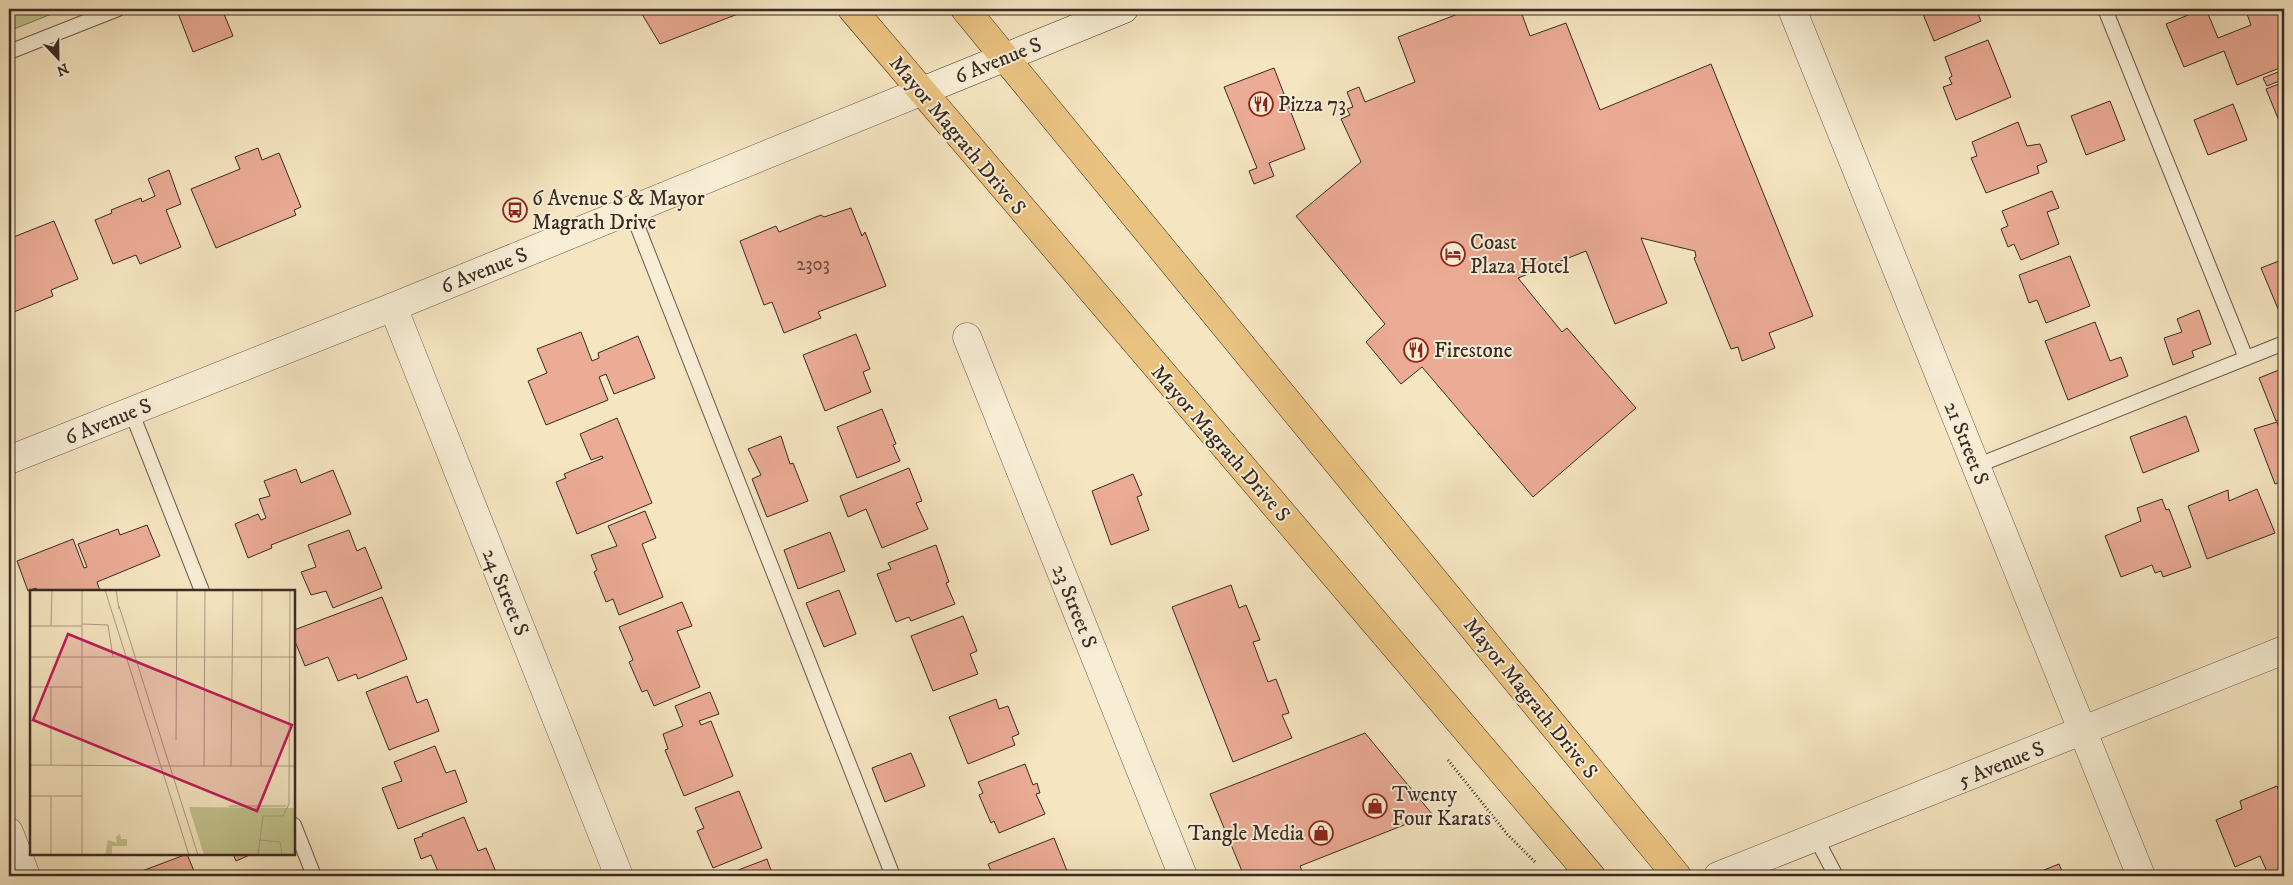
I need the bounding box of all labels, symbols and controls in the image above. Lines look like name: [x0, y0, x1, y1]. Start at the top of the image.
north arrow: [32, 32, 82, 82]
street label: 6 Avenue S: [951, 32, 1046, 90]
street label: Mayor Magrath Drive S: [883, 51, 1031, 221]
text: N: [53, 59, 71, 80]
restaurant icon: Pizza 73: [1248, 91, 1274, 117]
place label: Pizza 73: [1278, 92, 1346, 118]
place label: 6 Avenue S & Mayor Magrath Drive: [532, 186, 705, 236]
bus stop icon: 6 Avenue S & Mayor Magrath Drive: [502, 197, 528, 223]
place label: Coast Plaza Hotel: [1470, 230, 1570, 280]
hotel icon: Coast Plaza Hotel: [1440, 241, 1466, 267]
street label: 6 Avenue S: [437, 242, 532, 300]
house number: 2303: [796, 253, 830, 276]
restaurant icon: Firestone: [1403, 337, 1429, 363]
place label: Firestone: [1434, 338, 1513, 364]
street label: Mayor Magrath Drive S: [1145, 360, 1296, 528]
street label: 6 Avenue S: [61, 393, 156, 451]
street label: 21 Street S: [1938, 398, 1995, 489]
street label: 24 Street S: [476, 545, 534, 640]
street label: 23 Street S: [1046, 561, 1103, 652]
inset map: [30, 590, 295, 855]
street label: Mayor Magrath Drive S: [1457, 613, 1603, 784]
street label: 5 Avenue S: [1954, 736, 2048, 794]
place label: Twenty Four Karats: [1392, 782, 1491, 832]
shop icon: Twenty Four Karats: [1362, 793, 1388, 819]
shop icon: Tangle Media: [1308, 820, 1334, 846]
place label: Tangle Media: [1188, 821, 1304, 847]

